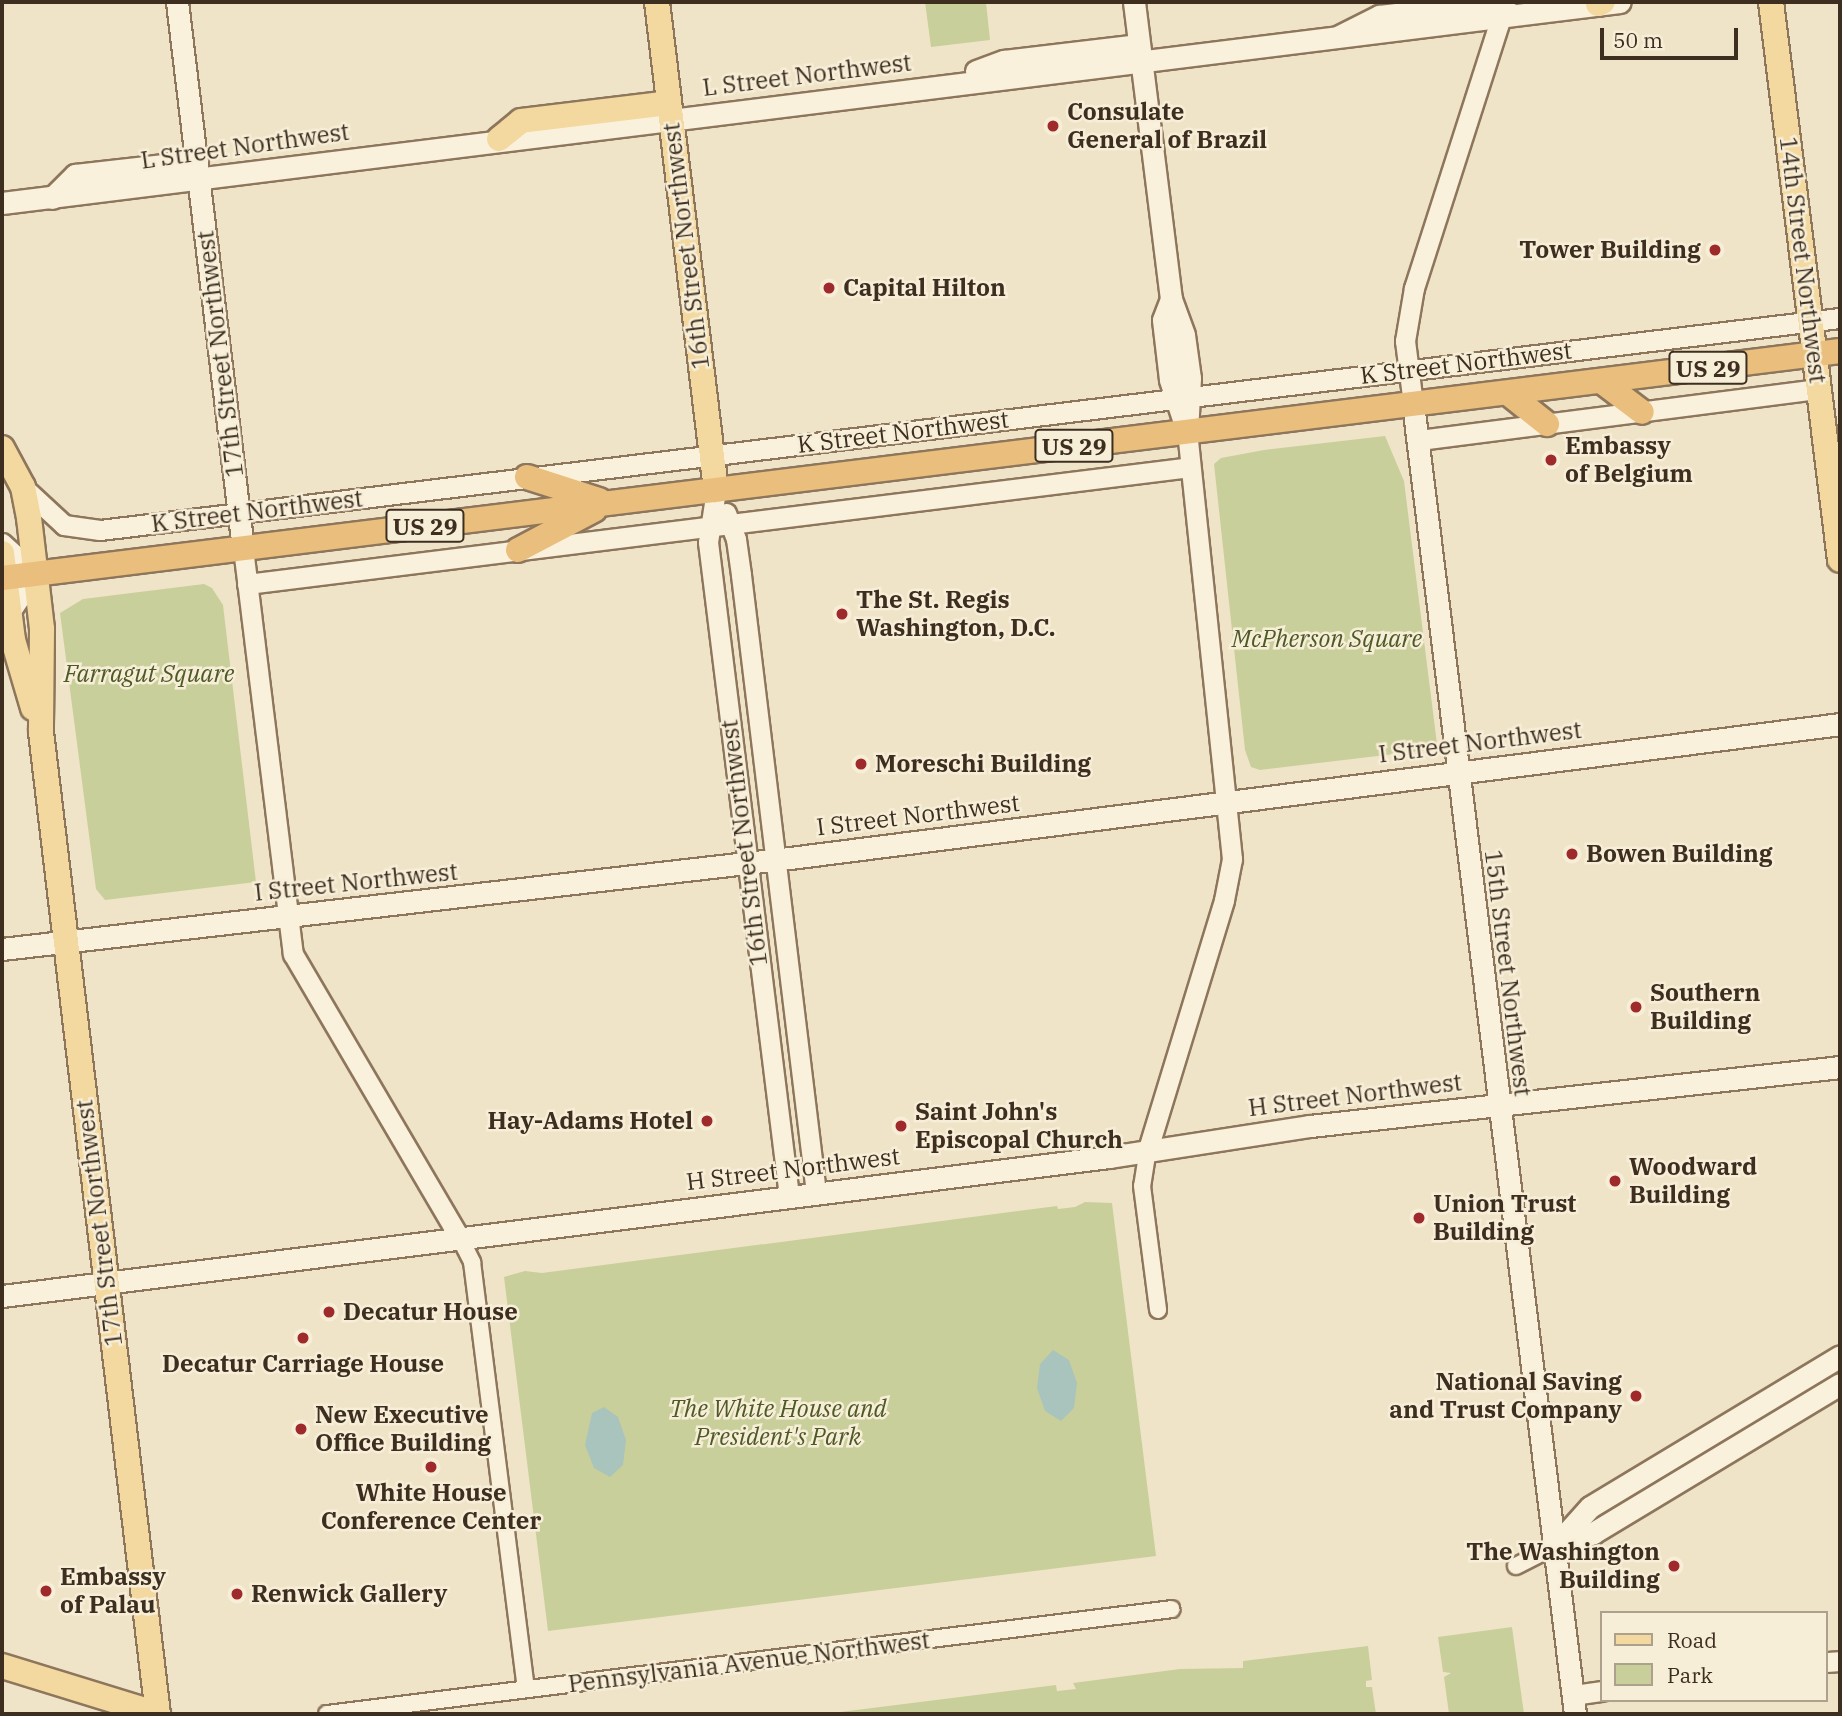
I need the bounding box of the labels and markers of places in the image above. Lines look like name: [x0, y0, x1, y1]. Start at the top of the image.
place label: Consulate General of Brazil: [1067, 98, 1267, 154]
marker: Consulate General of Brazil: [1045, 118, 1061, 134]
place label: Tower Building: [1519, 236, 1701, 264]
marker: Tower Building: [1707, 242, 1723, 258]
place label: Capital Hilton: [843, 274, 1006, 302]
marker: Capital Hilton: [821, 280, 837, 296]
place label: Embassy of Belgium: [1565, 432, 1693, 488]
marker: Embassy of Belgium: [1543, 452, 1559, 468]
place label: The St. Regis Washington, D.C.: [856, 586, 1055, 642]
marker: The St. Regis Washington, D.C.: [834, 606, 850, 622]
place label: Moreschi Building: [875, 750, 1091, 778]
marker: Moreschi Building: [853, 756, 869, 772]
place label: Bowen Building: [1586, 840, 1773, 868]
marker: Bowen Building: [1564, 846, 1580, 862]
place label: Southern Building: [1650, 979, 1760, 1035]
marker: Southern Building: [1628, 999, 1644, 1015]
place label: Saint John's Episcopal Church: [915, 1098, 1123, 1154]
place label: Hay-Adams Hotel: [487, 1107, 693, 1135]
marker: Hay-Adams Hotel: [699, 1113, 715, 1129]
marker: Saint John's Episcopal Church: [893, 1118, 909, 1134]
place label: Woodward Building: [1629, 1153, 1757, 1209]
marker: Woodward Building: [1607, 1173, 1623, 1189]
place label: Union Trust Building: [1433, 1190, 1576, 1246]
marker: Union Trust Building: [1411, 1210, 1427, 1226]
place label: Decatur House: [343, 1298, 518, 1326]
marker: Decatur House: [321, 1304, 337, 1320]
marker: Decatur Carriage House: [295, 1330, 311, 1346]
place label: Decatur Carriage House: [162, 1350, 444, 1378]
place label: National Saving and Trust Company: [1389, 1368, 1622, 1424]
marker: National Saving and Trust Company: [1628, 1388, 1644, 1404]
place label: New Executive Office Building: [315, 1401, 491, 1457]
marker: New Executive Office Building: [293, 1421, 309, 1437]
marker: White House Conference Center: [423, 1459, 439, 1475]
place label: White House Conference Center: [321, 1479, 541, 1535]
place label: The Washington Building: [1466, 1538, 1660, 1594]
marker: The Washington Building: [1666, 1558, 1682, 1574]
place label: Embassy of Palau: [60, 1563, 166, 1619]
place label: Renwick Gallery: [251, 1580, 447, 1608]
marker: Embassy of Palau: [38, 1583, 54, 1599]
marker: Renwick Gallery: [229, 1586, 245, 1602]

